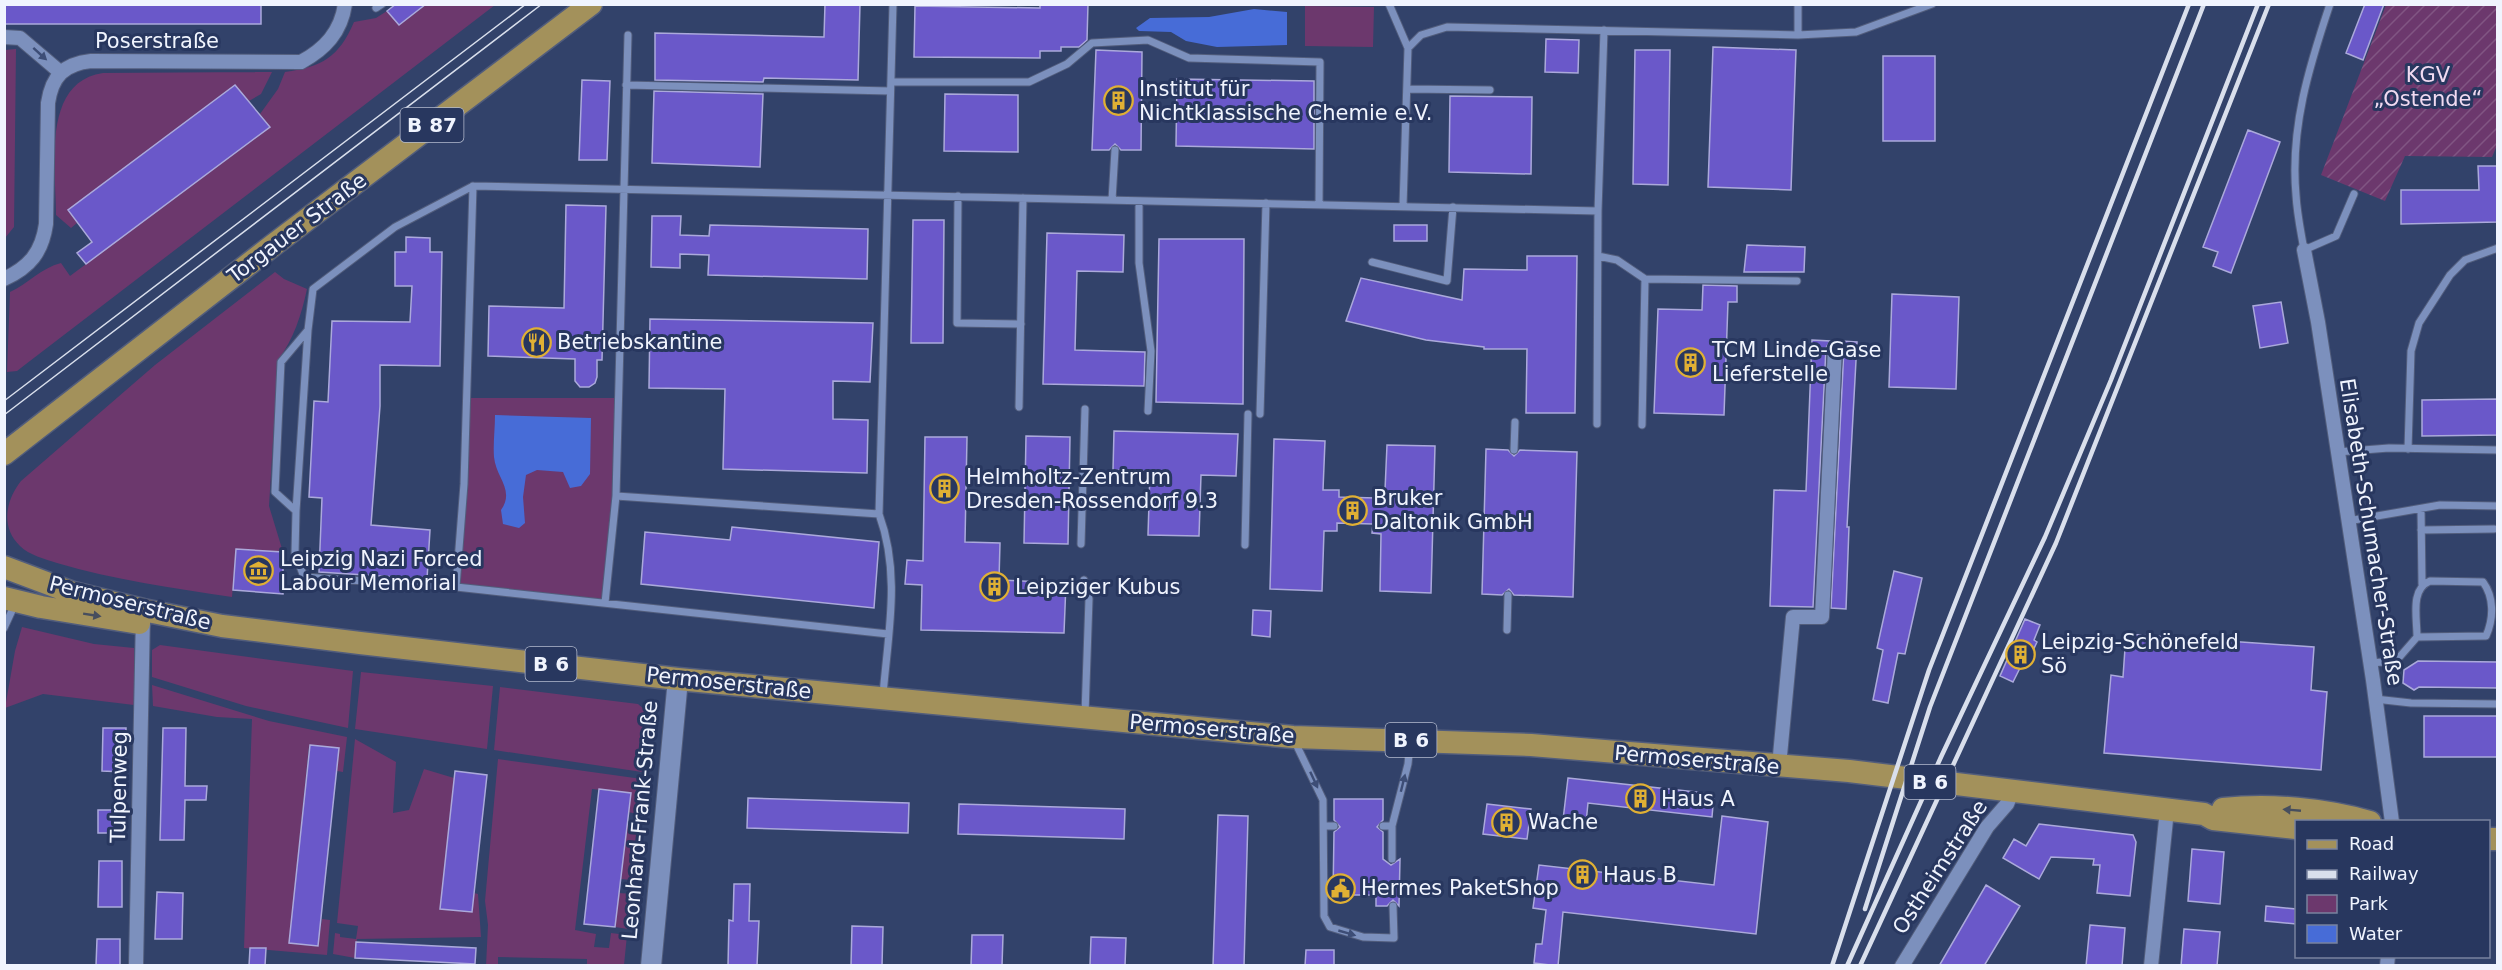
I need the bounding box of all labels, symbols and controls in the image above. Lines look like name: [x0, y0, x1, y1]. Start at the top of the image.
street label: Poserstraße: [95, 29, 219, 53]
one-way arrow: [32, 47, 47, 60]
park label: KGV „Ostende“: [2374, 63, 2482, 111]
place label: Institut für Nichtklassische Chemie e.V.: [1139, 77, 1432, 125]
building icon: Institut für Nichtklassische Chemie e.V.: [1102, 85, 1134, 117]
road number: B 87: [400, 108, 464, 142]
street label: Torgauer Straße: [222, 168, 371, 289]
restaurant icon: Betriebskantine: [520, 326, 552, 358]
place label: Betriebskantine: [557, 330, 723, 354]
place label: TCM Linde-Gase Lieferstelle: [1711, 338, 1882, 386]
building icon: TCM Linde-Gase Lieferstelle: [1675, 346, 1707, 378]
street label: Elisabeth-Schumacher-Straße: [2335, 377, 2407, 687]
place label: Helmholtz-Zentrum Dresden-Rossendorf 9.3: [966, 465, 1218, 513]
building icon: Helmholtz-Zentrum Dresden-Rossendorf 9.3: [929, 473, 961, 505]
place label: Bruker Daltonik GmbH: [1373, 486, 1533, 534]
building icon: Bruker Daltonik GmbH: [1336, 494, 1368, 526]
place label: Leipzig Nazi Forced Labour Memorial: [280, 547, 483, 595]
museum icon: Leipzig Nazi Forced Labour Memorial: [243, 555, 275, 587]
street label: Permoserstraße: [47, 571, 213, 635]
building icon: Leipziger Kubus: [978, 571, 1010, 603]
place label: Leipziger Kubus: [1015, 575, 1180, 599]
one-way arrow: [83, 611, 102, 620]
place label: Leipzig-Schönefeld Sö: [2041, 630, 2239, 678]
building icon: Leipzig-Schönefeld Sö: [2004, 638, 2036, 670]
road number: B 6: [526, 647, 576, 681]
street label: Permoserstraße: [645, 662, 813, 704]
street label: Leonhard-Frank-Straße: [618, 699, 662, 941]
street label: Permoserstraße: [1128, 710, 1296, 748]
road number: B 6: [1386, 723, 1436, 757]
street label: Tulpenweg: [106, 731, 132, 844]
street label: Permoserstraße: [1613, 741, 1781, 779]
road number: B 6: [1904, 765, 1956, 799]
one-way arrow: [1309, 772, 1318, 789]
one-way arrow: [1398, 774, 1408, 793]
building icon: Haus A: [1624, 783, 1656, 815]
place label: Haus A: [1661, 787, 1736, 811]
street label: Ostheimstraße: [1888, 795, 1992, 939]
one-way arrow: [2282, 805, 2301, 815]
building icon: Wache: [1491, 806, 1523, 838]
place label: Wache: [1528, 810, 1598, 834]
legend: [2295, 820, 2490, 958]
text: Road: [2349, 833, 2394, 854]
building icon: Haus B: [1566, 859, 1598, 891]
place label: Haus B: [1603, 863, 1677, 887]
text: Railway: [2349, 863, 2419, 884]
public building icon: Hermes PaketShop: [1324, 872, 1356, 904]
place label: Hermes PaketShop: [1361, 876, 1559, 900]
text: Park: [2349, 893, 2388, 914]
text: Water: [2349, 923, 2403, 944]
one-way arrow: [1338, 929, 1356, 938]

